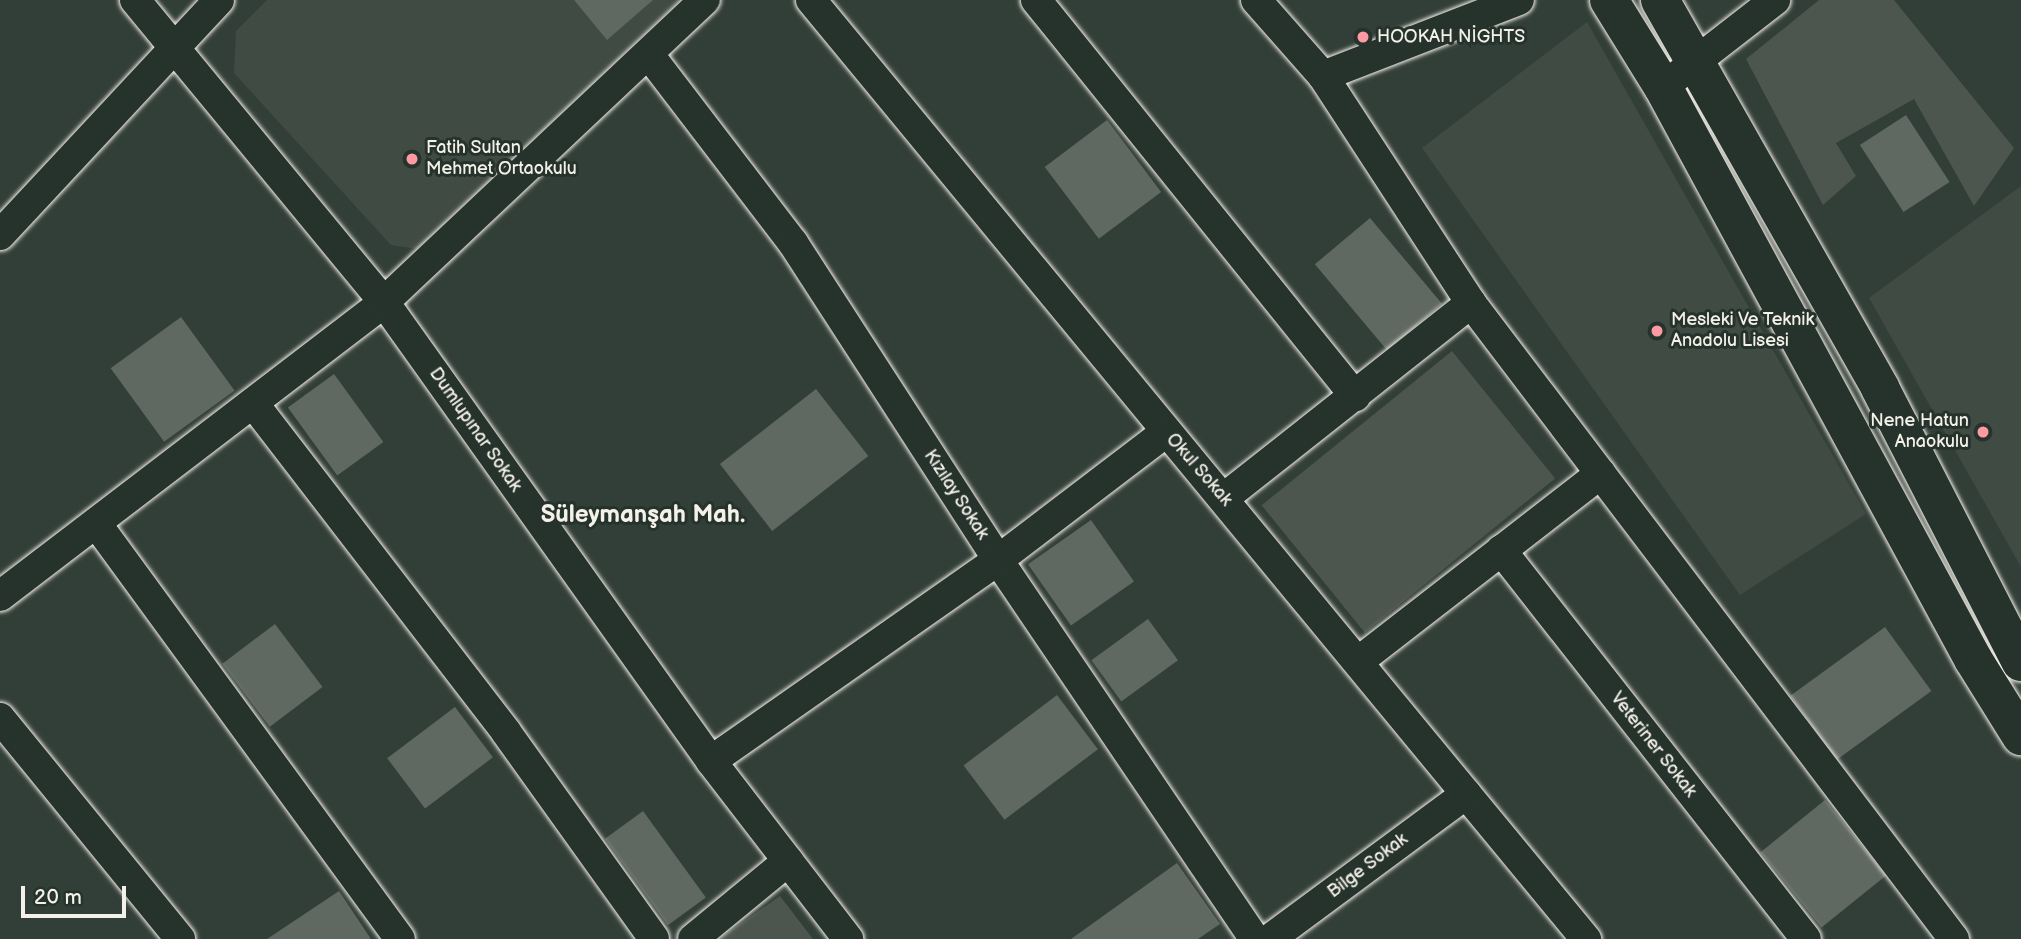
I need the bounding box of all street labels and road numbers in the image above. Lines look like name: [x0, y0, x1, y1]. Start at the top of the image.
street label: Dumlupınar Sokak: [424, 364, 526, 496]
street label: Okul Sokak: [1161, 429, 1237, 511]
street label: Kızılay Sokak: [918, 445, 994, 545]
street label: Veteriner Sokak: [1605, 688, 1701, 802]
street label: Bilge Sokak: [1324, 829, 1412, 903]

